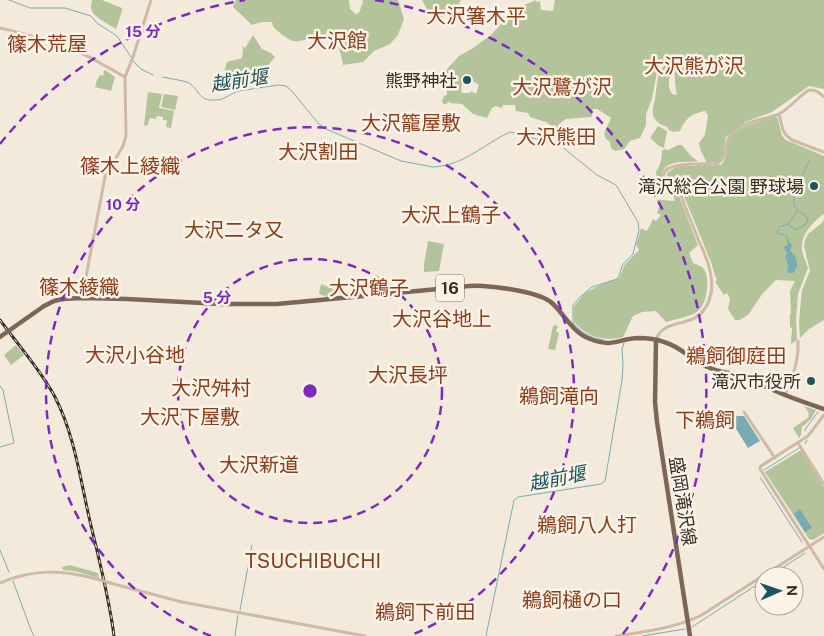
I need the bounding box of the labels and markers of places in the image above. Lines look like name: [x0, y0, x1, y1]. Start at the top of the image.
place label: 熊野神社: [385, 70, 457, 91]
marker: 熊野神社: [461, 74, 473, 86]
place label: 滝沢総合公園 野球場: [638, 176, 804, 197]
marker: 滝沢総合公園 野球場: [808, 180, 820, 192]
place label: 滝沢市役所: [711, 371, 801, 392]
marker: 滝沢市役所: [805, 375, 817, 387]
centre of rings: [301, 382, 319, 400]

